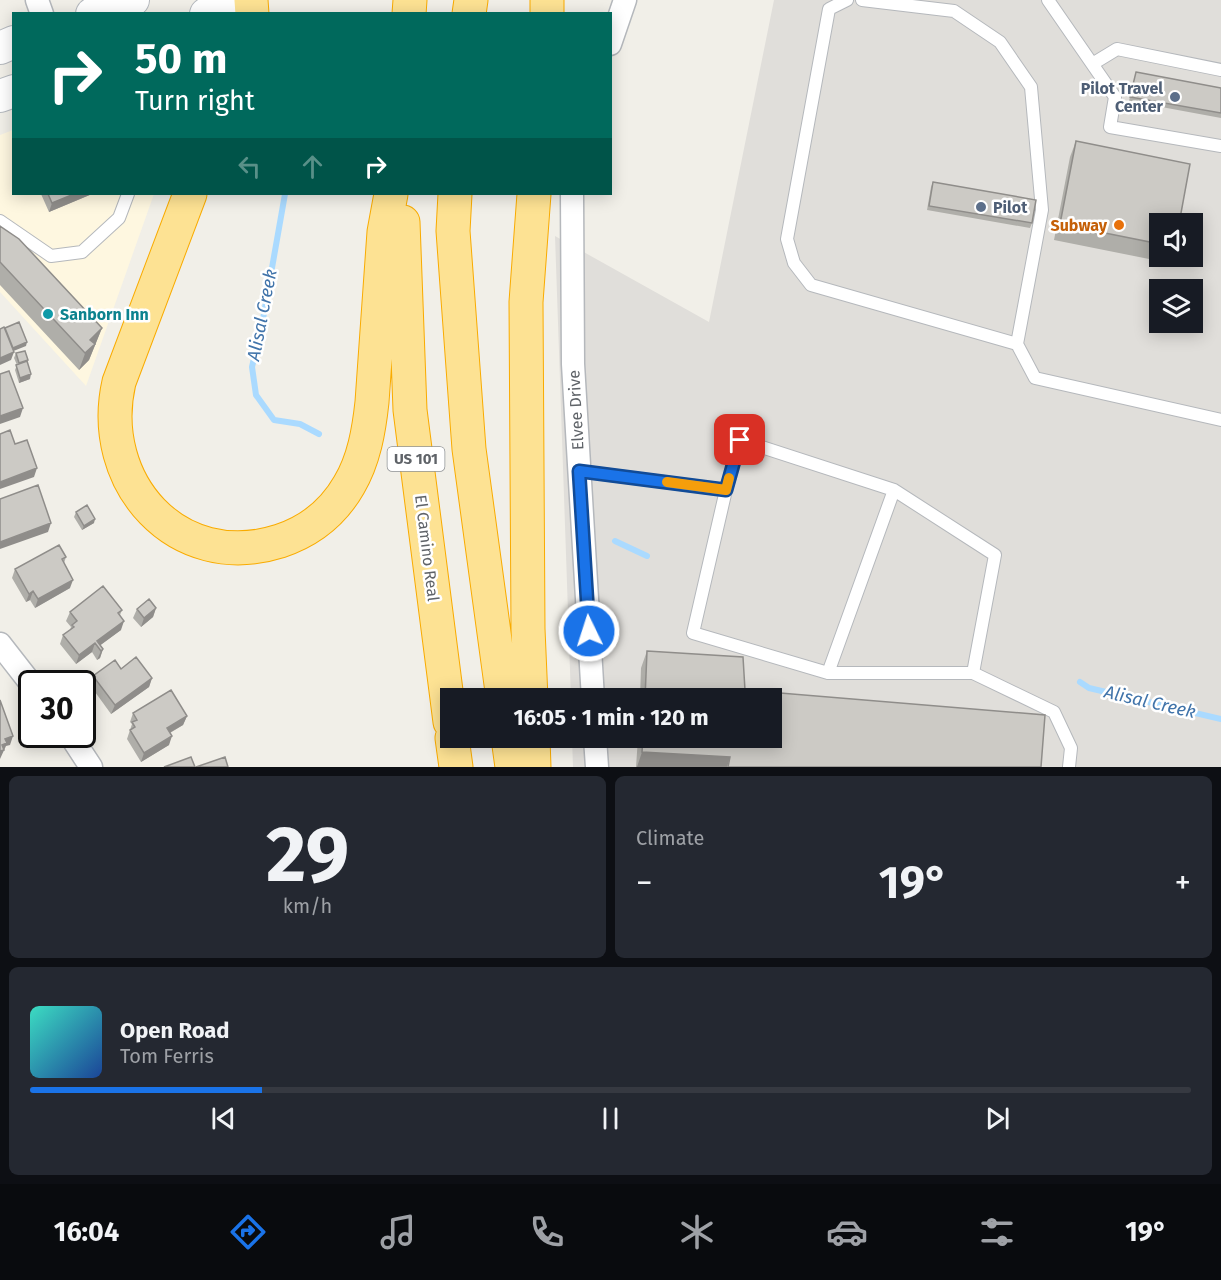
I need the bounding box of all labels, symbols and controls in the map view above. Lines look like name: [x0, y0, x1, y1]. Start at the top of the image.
text: 50 m: [135, 34, 228, 84]
icon: right: [36, 36, 114, 114]
place label: Pilot Travel Center: [1081, 79, 1164, 116]
text: Turn right: [135, 85, 255, 117]
marker: Pilot Travel Center: [1168, 90, 1182, 104]
icon: left: [233, 150, 266, 183]
icon: ahead: [296, 150, 329, 183]
icon: right: [359, 150, 392, 183]
place label: Pilot: [993, 198, 1028, 217]
marker: Pilot: [974, 200, 988, 214]
map controls: [1149, 213, 1203, 333]
button: sound: [1149, 213, 1203, 267]
place label: Subway: [1051, 216, 1108, 235]
marker: Subway: [1112, 218, 1126, 232]
water label: Alisal Creek: [242, 267, 282, 364]
button: layers: [1149, 279, 1203, 333]
place label: Sanborn Inn: [60, 305, 149, 324]
marker: Sanborn Inn: [41, 307, 55, 321]
street label: Elvee Drive: [564, 370, 588, 450]
pin: [714, 414, 765, 465]
icon: arrive: [723, 423, 756, 456]
road number: US 101: [388, 447, 444, 471]
street label: El Camino Real: [411, 494, 443, 603]
position arrow: [557, 599, 621, 663]
speed limit sign: 30: [18, 670, 96, 748]
water label: Alisal Creek: [1101, 681, 1198, 723]
text: 16:05 · 1 min · 120 m: [513, 704, 709, 731]
text: 29: [266, 808, 349, 902]
text: Climate: [636, 826, 704, 850]
text: 19°: [879, 856, 948, 910]
text: −: [636, 863, 653, 903]
text: +: [1175, 863, 1191, 903]
text: km/h: [283, 894, 332, 918]
text: Open Road: [120, 1017, 230, 1044]
text: Tom Ferris: [120, 1044, 214, 1068]
icon: previous: [207, 1102, 240, 1135]
icon: pause: [594, 1102, 627, 1135]
icon: next: [981, 1102, 1014, 1135]
icon: directions: [227, 1211, 269, 1253]
icon: music: [377, 1211, 419, 1253]
icon: phone: [526, 1211, 568, 1253]
icon: climate: [676, 1211, 718, 1253]
icon: car: [826, 1211, 868, 1253]
icon: filters: [976, 1211, 1018, 1253]
text: 16:04: [54, 1216, 119, 1248]
text: 19°: [1125, 1216, 1167, 1248]

